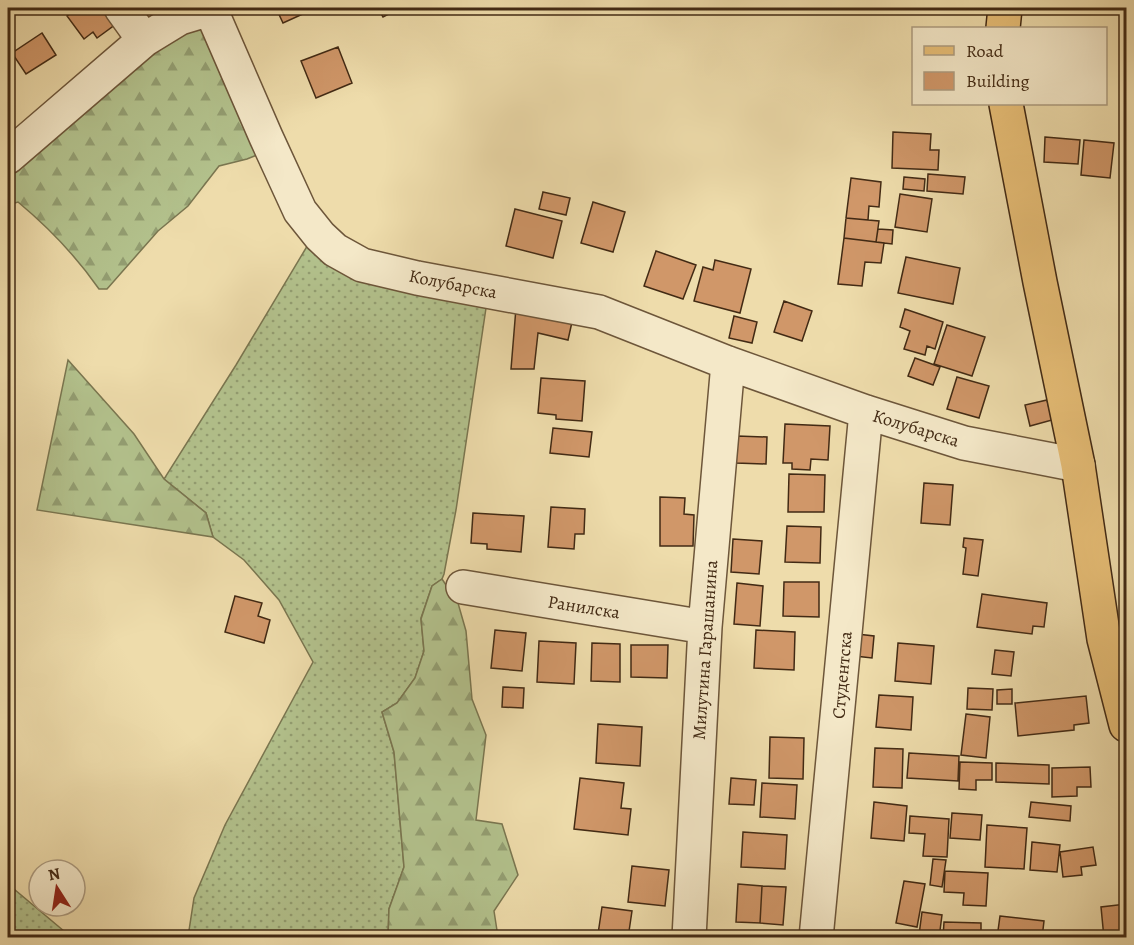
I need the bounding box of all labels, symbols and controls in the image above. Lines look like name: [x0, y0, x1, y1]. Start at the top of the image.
legend: [912, 27, 1107, 105]
text: Road: [966, 39, 1004, 63]
text: Building: [966, 69, 1030, 93]
street label: Колубарска: [407, 264, 500, 304]
street label: Колубарска: [870, 403, 963, 453]
street label: Милутина Гарашанина: [687, 559, 723, 741]
street label: Ранилска: [546, 589, 623, 625]
street label: Студентска: [826, 629, 858, 720]
north arrow: [27, 858, 87, 918]
text: N: [46, 862, 62, 886]

